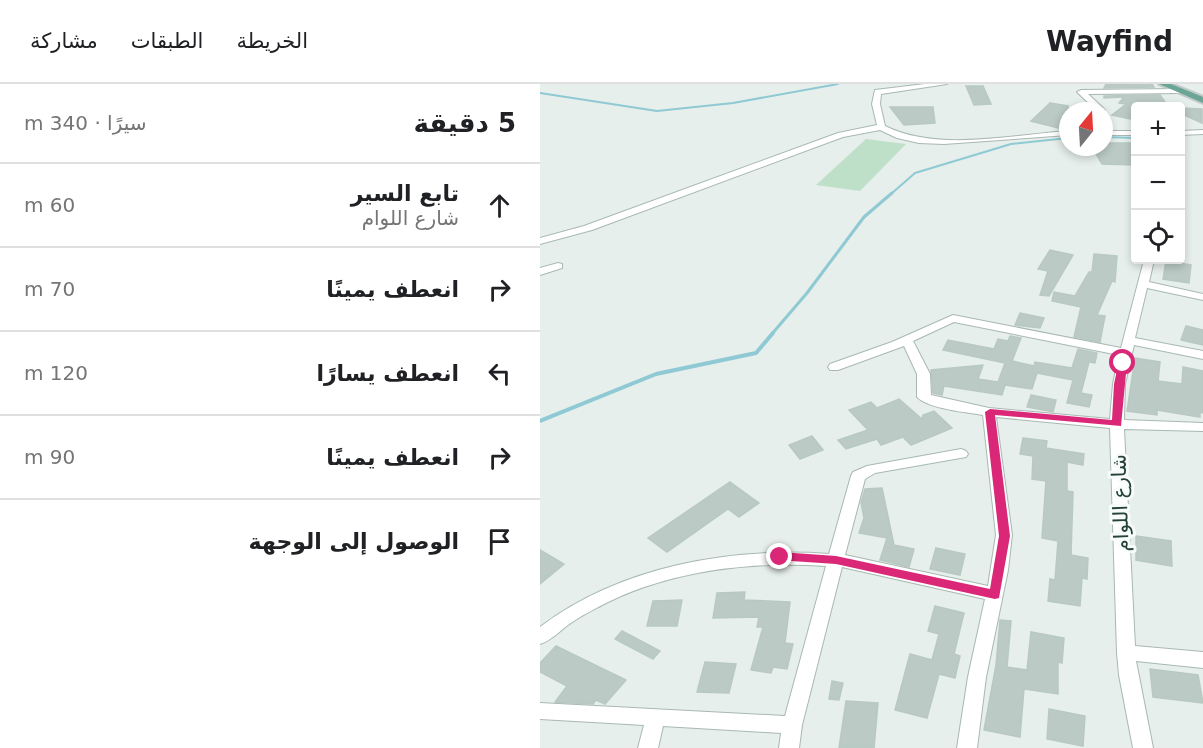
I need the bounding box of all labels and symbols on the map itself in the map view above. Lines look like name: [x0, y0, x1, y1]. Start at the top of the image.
north arrow: [1059, 102, 1113, 156]
route start: [1109, 349, 1135, 375]
street label: شارع اللوام: [1106, 454, 1134, 552]
route end: [766, 543, 792, 569]

